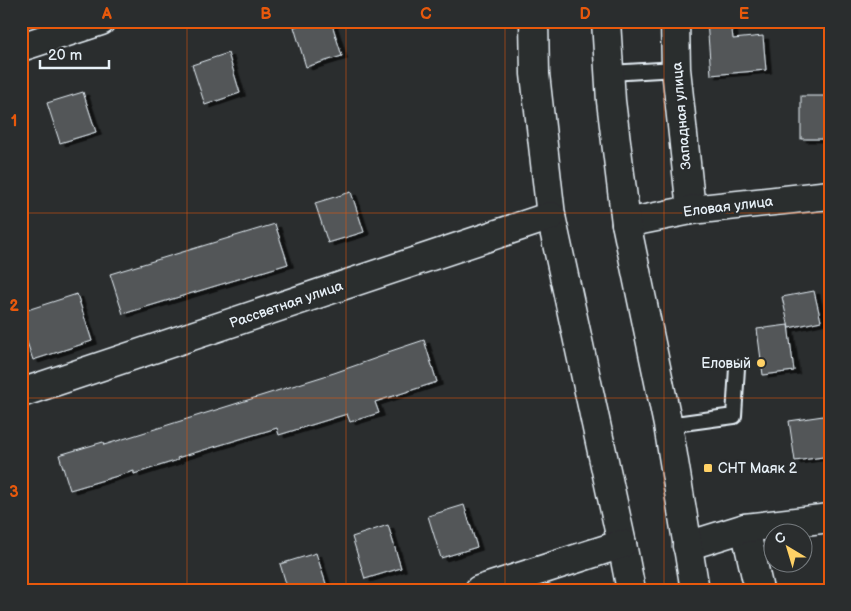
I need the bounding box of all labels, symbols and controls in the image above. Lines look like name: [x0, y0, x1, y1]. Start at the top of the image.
text: A: [101, 5, 112, 24]
text: B: [260, 5, 272, 24]
text: C: [420, 5, 432, 24]
text: D: [579, 5, 591, 24]
text: E: [739, 5, 749, 24]
scale bar: [40, 38, 109, 70]
text: 20 m: [48, 46, 82, 65]
street label: Западная улица: [668, 61, 695, 170]
text: 1: [11, 112, 17, 131]
street label: Еловая улица: [682, 192, 775, 220]
street label: Рассветная улица: [227, 277, 346, 332]
text: 2: [9, 297, 19, 316]
place label: Еловый: [701, 355, 751, 372]
marker: Еловый: [755, 357, 767, 369]
place label: СНТ Маяк 2: [718, 460, 798, 477]
marker: СНТ Маяк 2: [702, 462, 714, 474]
text: 3: [9, 483, 19, 502]
north arrow: [764, 524, 814, 574]
text: С: [771, 528, 790, 548]

